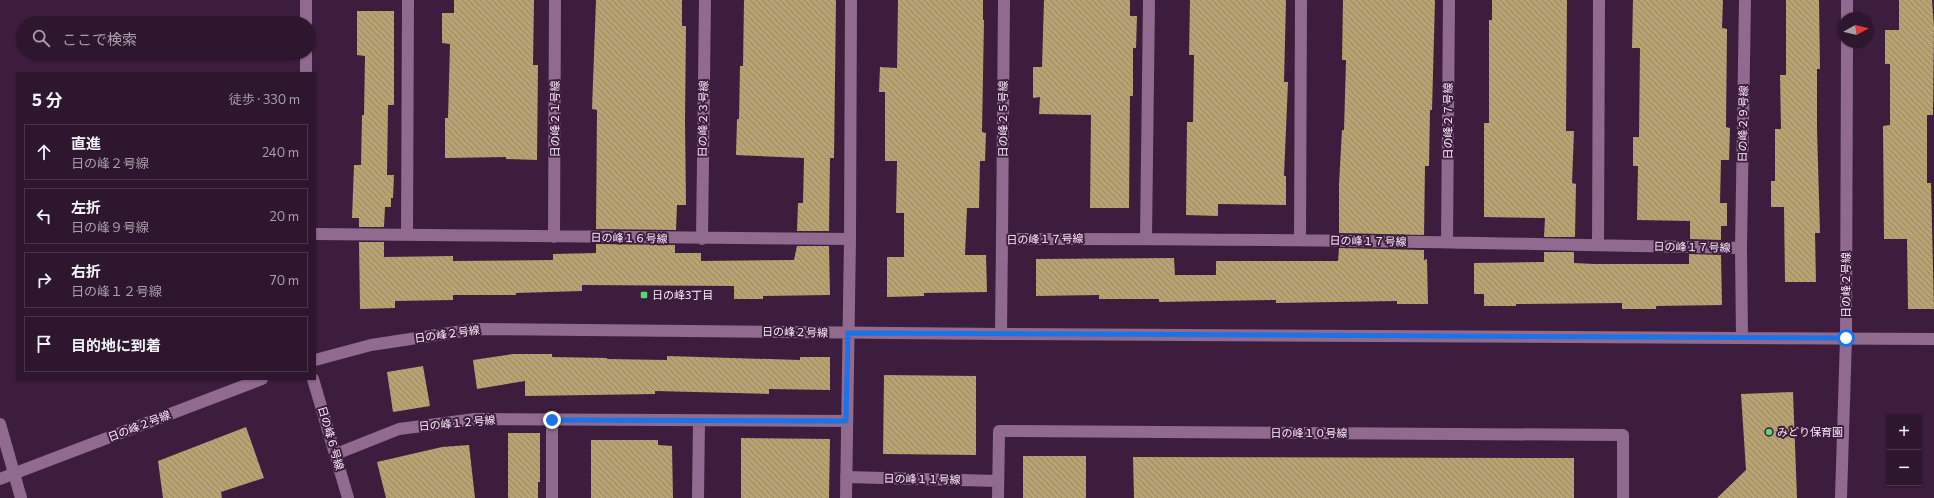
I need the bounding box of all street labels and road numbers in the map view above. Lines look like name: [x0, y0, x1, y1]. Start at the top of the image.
street label: 日の峰２３号線: [695, 80, 710, 158]
street label: 日の峰２１号線: [548, 81, 561, 158]
street label: 日の峰２５号線: [996, 81, 1009, 158]
street label: 日の峰２７号線: [1441, 83, 1454, 160]
street label: 日の峰２９号線: [1735, 85, 1750, 163]
street label: 日の峰１６号線: [590, 230, 668, 245]
street label: 日の峰１７号線: [1006, 231, 1084, 246]
street label: 日の峰１７号線: [1329, 233, 1407, 248]
street label: 日の峰１７号線: [1653, 239, 1731, 254]
street label: 日の峰２号線: [1839, 252, 1852, 318]
street label: 日の峰２号線: [413, 322, 481, 345]
street label: 日の峰２号線: [762, 324, 828, 339]
street label: 日の峰６号線: [316, 404, 347, 471]
street label: 日の峰２号線: [106, 408, 172, 443]
street label: 日の峰１２号線: [418, 413, 496, 432]
street label: 日の峰１０号線: [1271, 426, 1348, 439]
street label: 日の峰１１号線: [883, 471, 961, 486]

